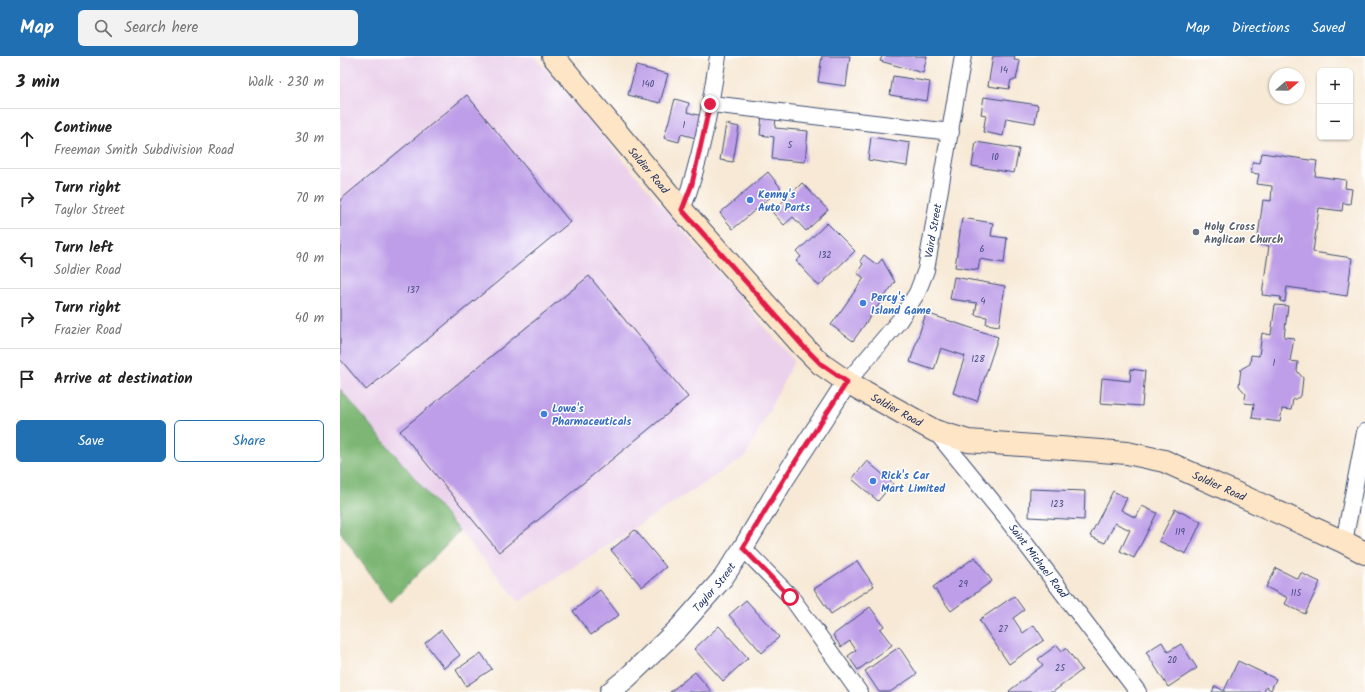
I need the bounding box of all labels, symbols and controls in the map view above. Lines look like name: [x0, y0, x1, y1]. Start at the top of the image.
search box: [78, 10, 358, 46]
text: Map: [20, 13, 54, 43]
text: Search here: [124, 16, 198, 40]
icon: search: [92, 17, 114, 39]
text: Map: [1185, 17, 1210, 39]
text: Directions: [1232, 17, 1290, 39]
text: Saved: [1312, 17, 1345, 39]
house number: 14: [1000, 63, 1008, 78]
north arrow: [1269, 68, 1305, 104]
map controls: [1317, 68, 1353, 140]
button: +: [1317, 68, 1353, 104]
text: 3 min: [16, 69, 60, 96]
text: Walk · 230 m: [248, 72, 324, 93]
house number: 140: [642, 77, 655, 92]
route end: [701, 95, 719, 113]
button: −: [1317, 104, 1353, 140]
text: Continue: [54, 116, 112, 140]
house number: 1: [683, 118, 686, 133]
icon: ahead: [16, 128, 38, 150]
text: 30 m: [295, 128, 324, 149]
house number: 5: [788, 138, 794, 153]
text: Freeman Smith Subdivision Road: [54, 140, 234, 161]
street label: Soldier Road: [623, 143, 673, 199]
house number: 10: [991, 150, 999, 165]
text: Turn right: [54, 176, 121, 200]
place label: Kenny's Auto Parts: [758, 186, 811, 217]
icon: right: [16, 188, 38, 210]
text: 70 m: [296, 188, 324, 209]
marker: Kenny's Auto Parts: [745, 195, 755, 205]
text: Taylor Street: [54, 200, 125, 221]
street label: Vaird Street: [920, 201, 947, 260]
place label: Holy Cross Anglican Church: [1204, 218, 1283, 249]
marker: Holy Cross Anglican Church: [1191, 227, 1201, 237]
text: Turn left: [54, 236, 114, 260]
house number: 6: [979, 242, 985, 257]
icon: left: [16, 248, 38, 270]
text: 90 m: [296, 248, 324, 269]
house number: 132: [818, 248, 832, 263]
text: Soldier Road: [54, 260, 121, 281]
house number: 137: [407, 283, 420, 298]
place label: Percy's Island Game: [871, 289, 932, 320]
house number: 4: [981, 294, 986, 309]
text: Turn right: [54, 296, 121, 320]
marker: Percy's Island Game: [858, 298, 868, 308]
icon: right: [16, 308, 38, 330]
text: 40 m: [295, 308, 324, 329]
text: Frazier Road: [54, 320, 121, 341]
house number: 128: [971, 352, 985, 367]
house number: 1: [1273, 356, 1276, 371]
text: Arrive at destination: [54, 367, 193, 391]
icon: arrive: [16, 368, 38, 390]
street label: Soldier Road: [867, 389, 926, 433]
place label: Lowe's Pharmaceuticals: [552, 400, 632, 431]
marker: Lowe's Pharmaceuticals: [539, 409, 549, 419]
button: Save: [16, 420, 166, 462]
button: Share: [174, 420, 324, 462]
place label: Rick's Car Mart Limited: [881, 467, 946, 498]
street label: Soldier Road: [1189, 467, 1249, 507]
marker: Rick's Car Mart Limited: [868, 476, 878, 486]
house number: 123: [1050, 497, 1064, 512]
street label: Saint Michael Road: [1003, 520, 1072, 603]
house number: 119: [1175, 525, 1186, 540]
street label: Taylor Street: [689, 559, 741, 617]
house number: 29: [958, 577, 968, 592]
house number: 115: [1291, 586, 1302, 601]
route start: [781, 588, 799, 606]
house number: 27: [998, 622, 1009, 637]
house number: 20: [1167, 653, 1177, 668]
house number: 25: [1055, 661, 1066, 676]

